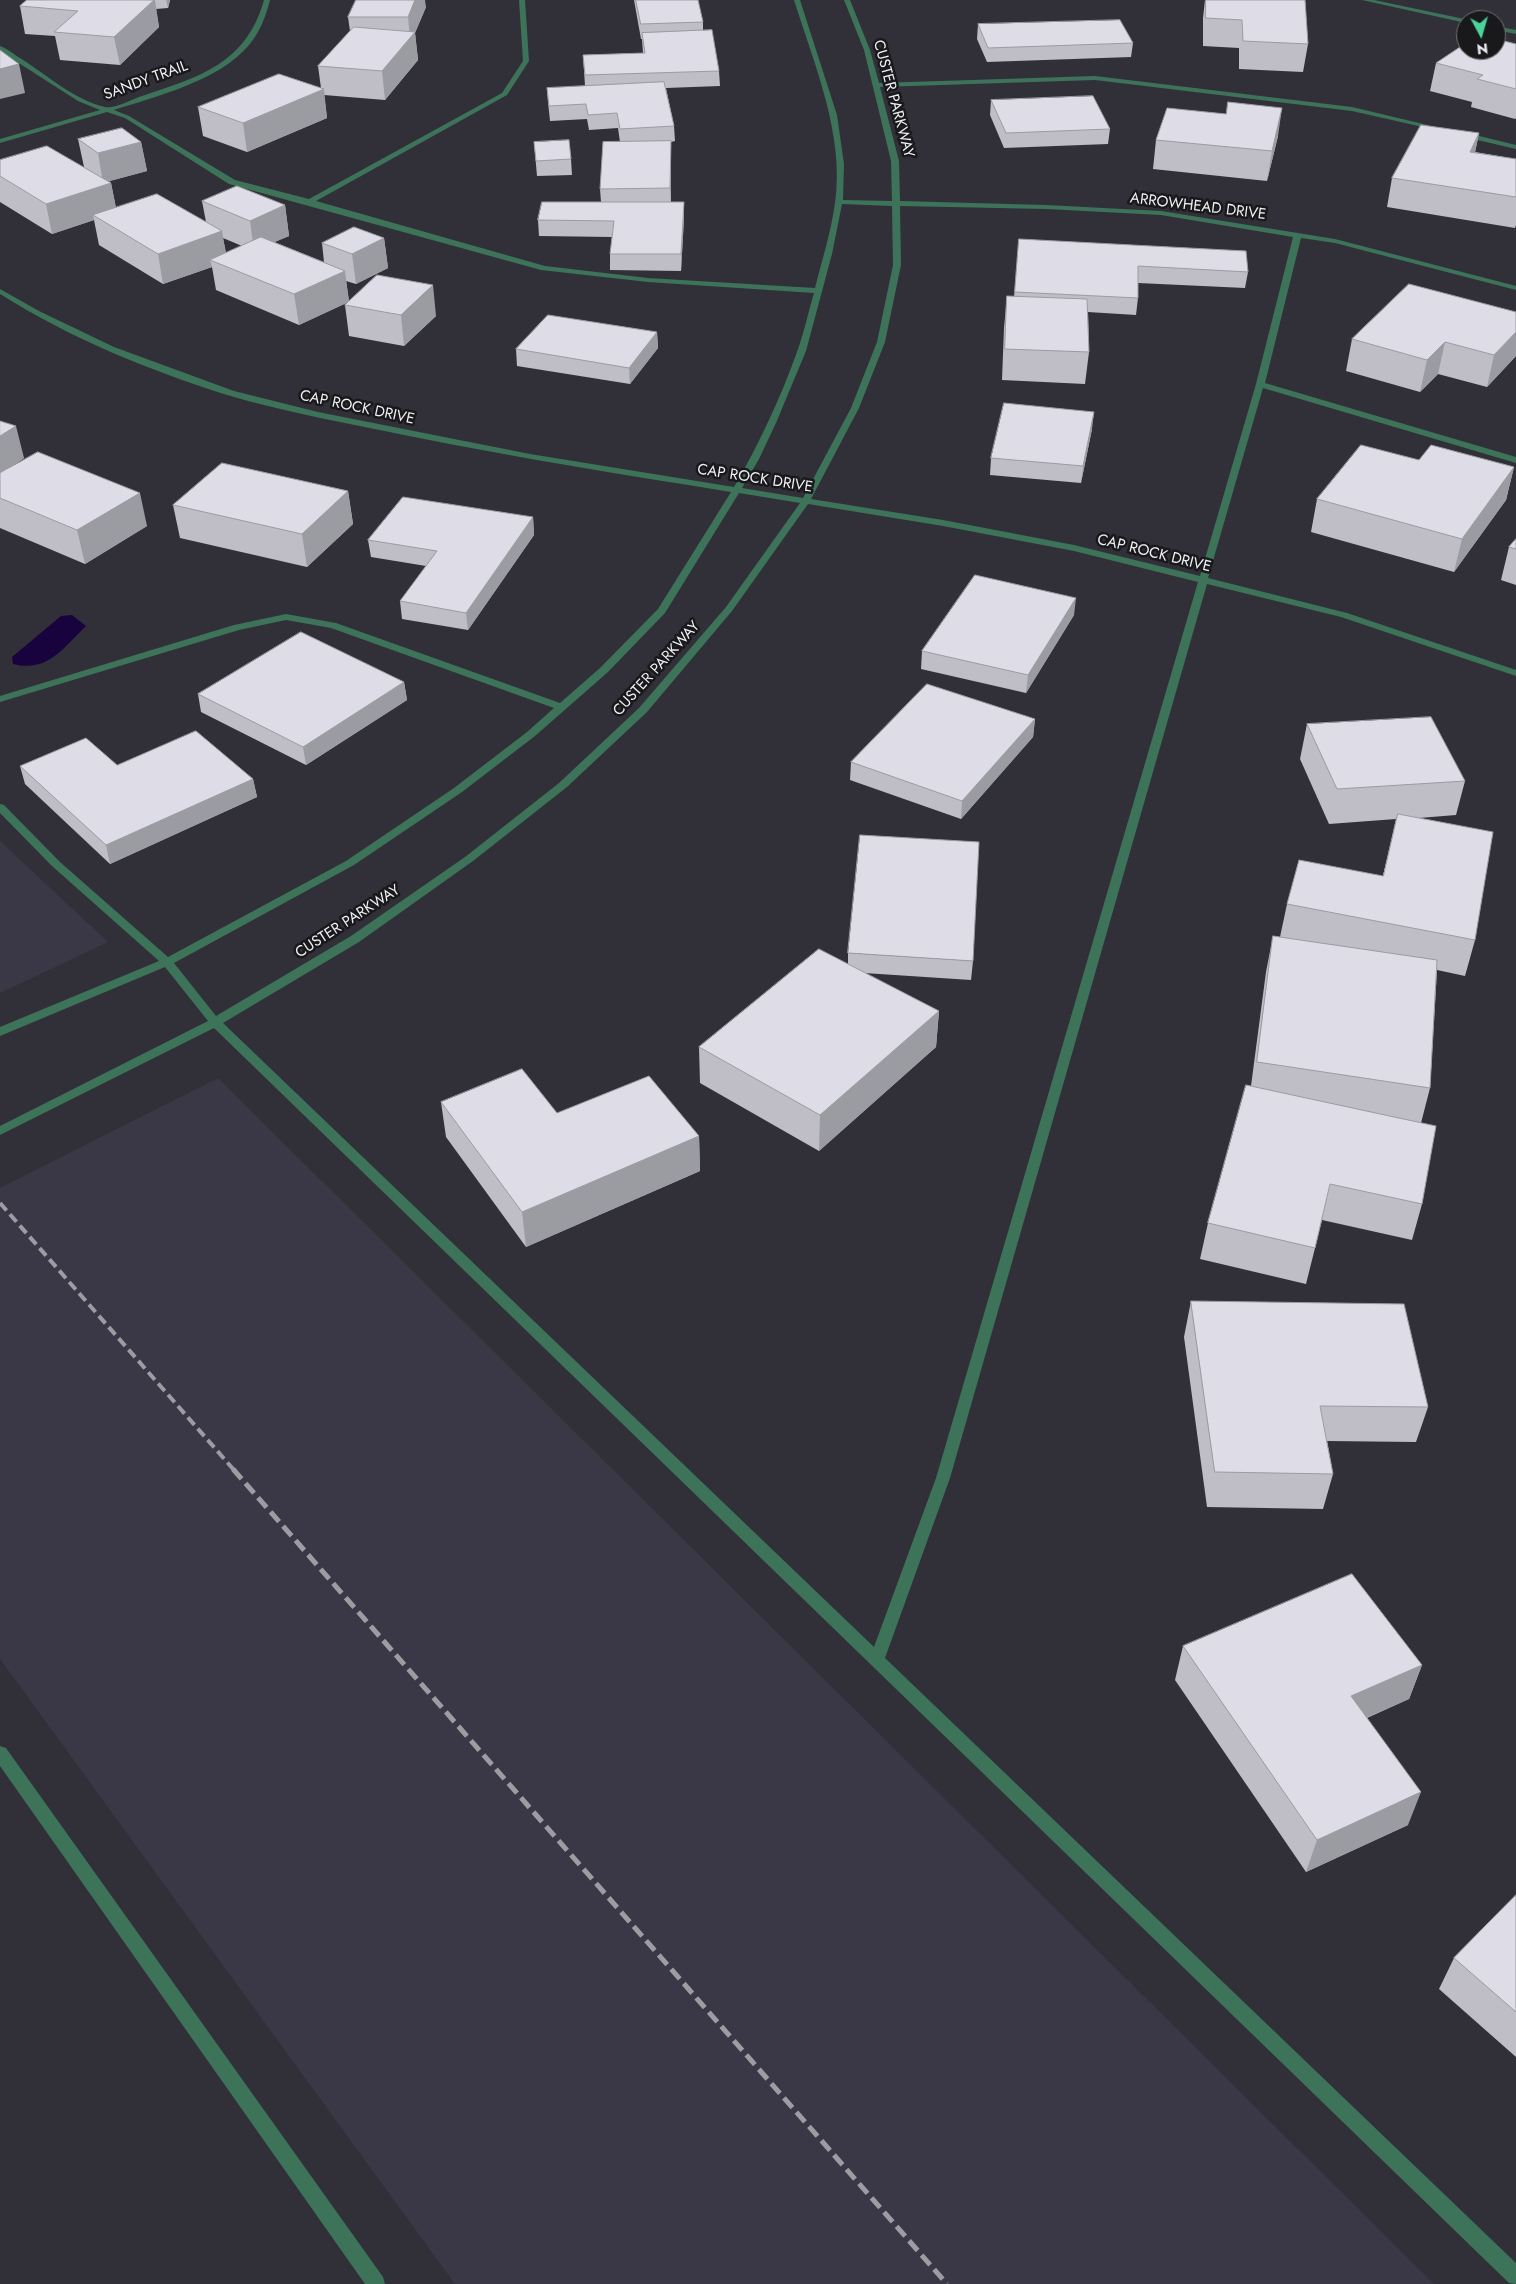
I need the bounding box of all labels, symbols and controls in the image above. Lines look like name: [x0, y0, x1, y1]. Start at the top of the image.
north arrow: [1456, 10, 1506, 60]
street label: CUSTER PARKWAY: [869, 38, 917, 160]
text: N: [1476, 38, 1489, 59]
street label: SANDY TRAIL: [102, 57, 190, 105]
street label: ARROWHEAD DRIVE: [1129, 190, 1267, 224]
street label: CAP ROCK DRIVE: [298, 387, 416, 429]
street label: CAP ROCK DRIVE: [696, 461, 814, 497]
street label: CAP ROCK DRIVE: [1095, 531, 1213, 577]
street label: CUSTER PARKWAY: [610, 618, 704, 720]
street label: CUSTER PARKWAY: [292, 881, 404, 963]

